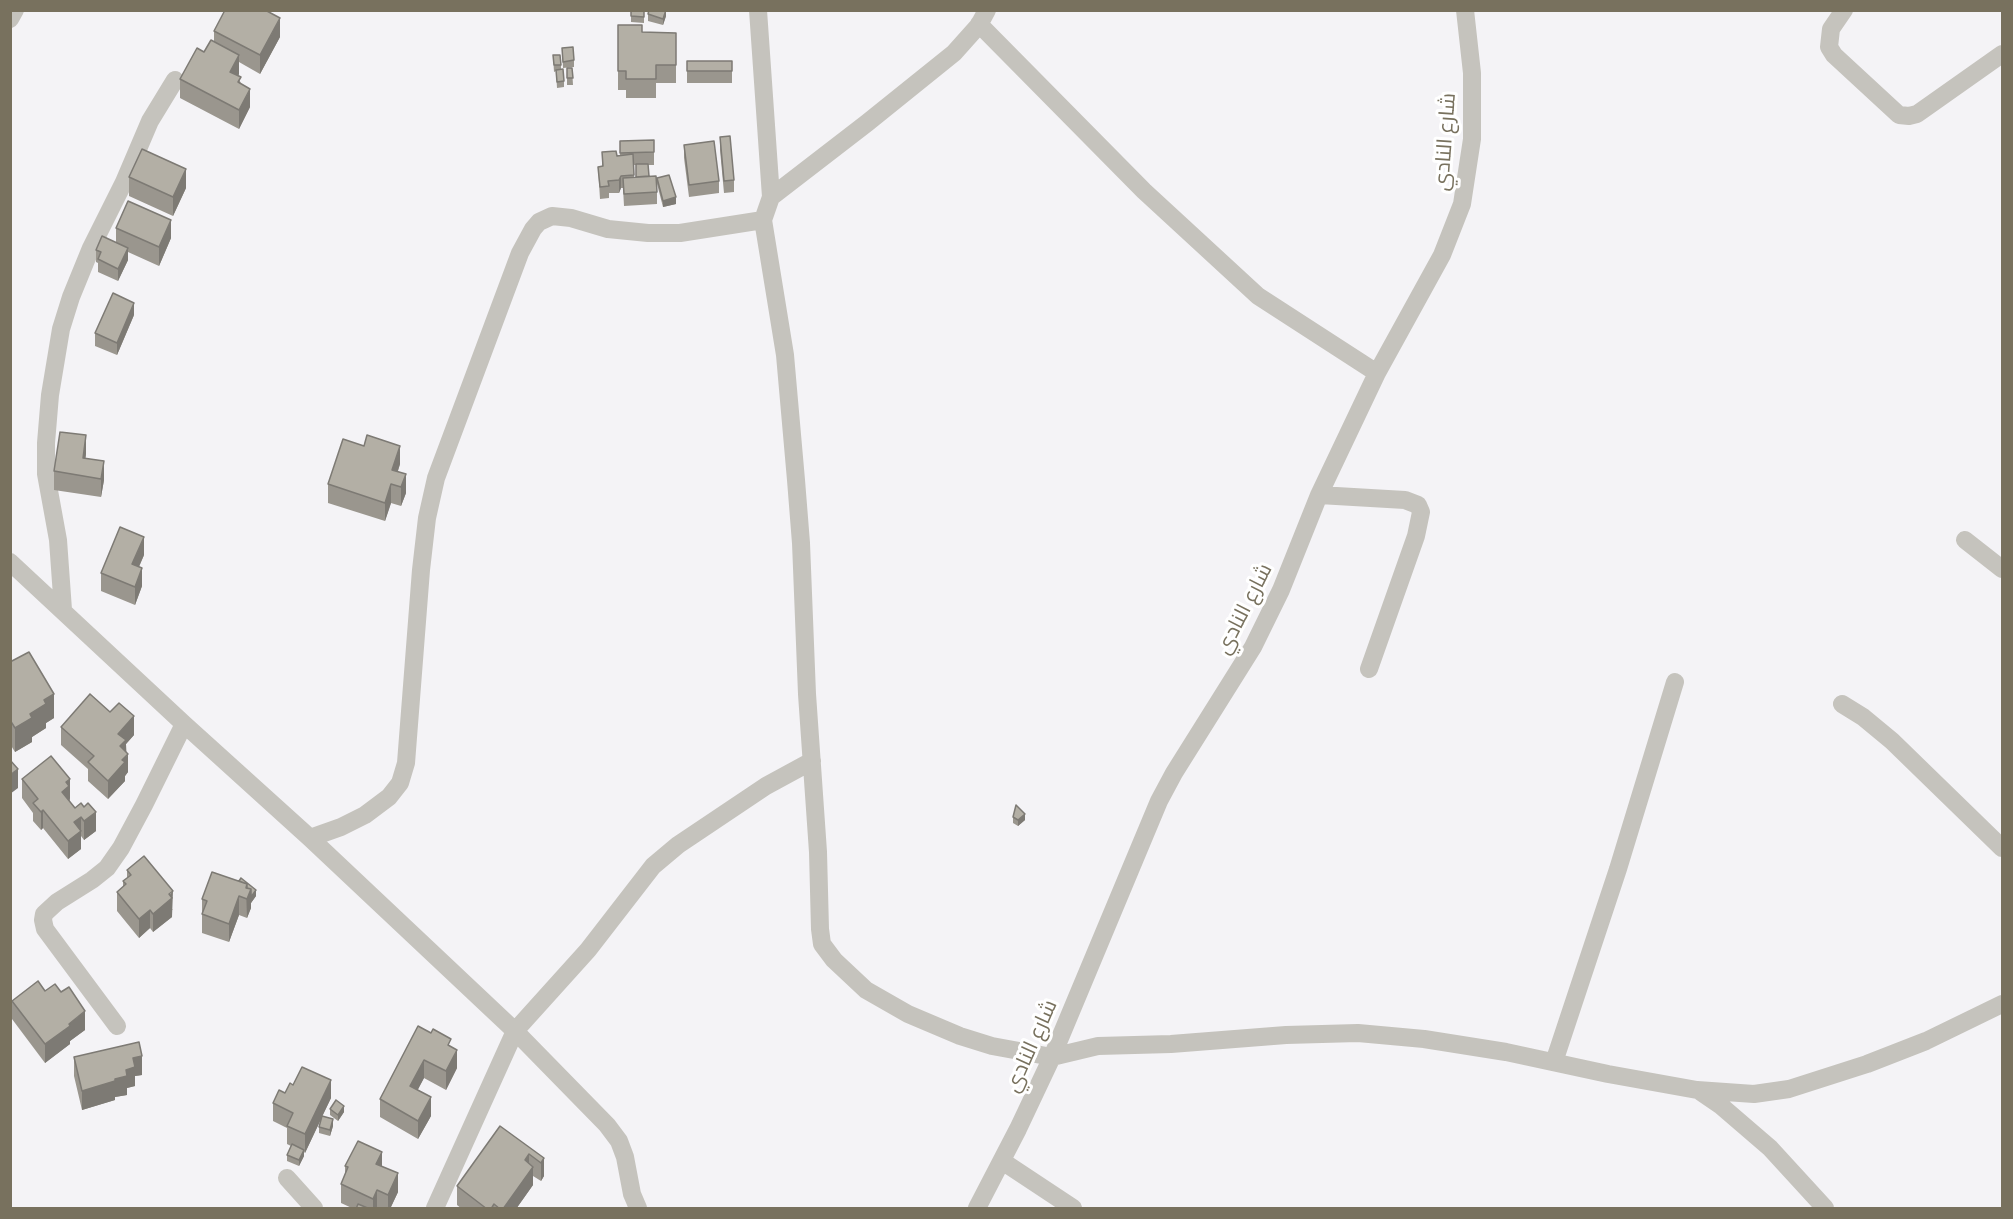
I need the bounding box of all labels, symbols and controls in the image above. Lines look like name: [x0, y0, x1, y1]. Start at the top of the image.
street label: شارع النادي: [1429, 92, 1461, 192]
street label: شارع النادي: [1210, 559, 1278, 659]
street label: شارع النادي: [999, 996, 1063, 1096]

